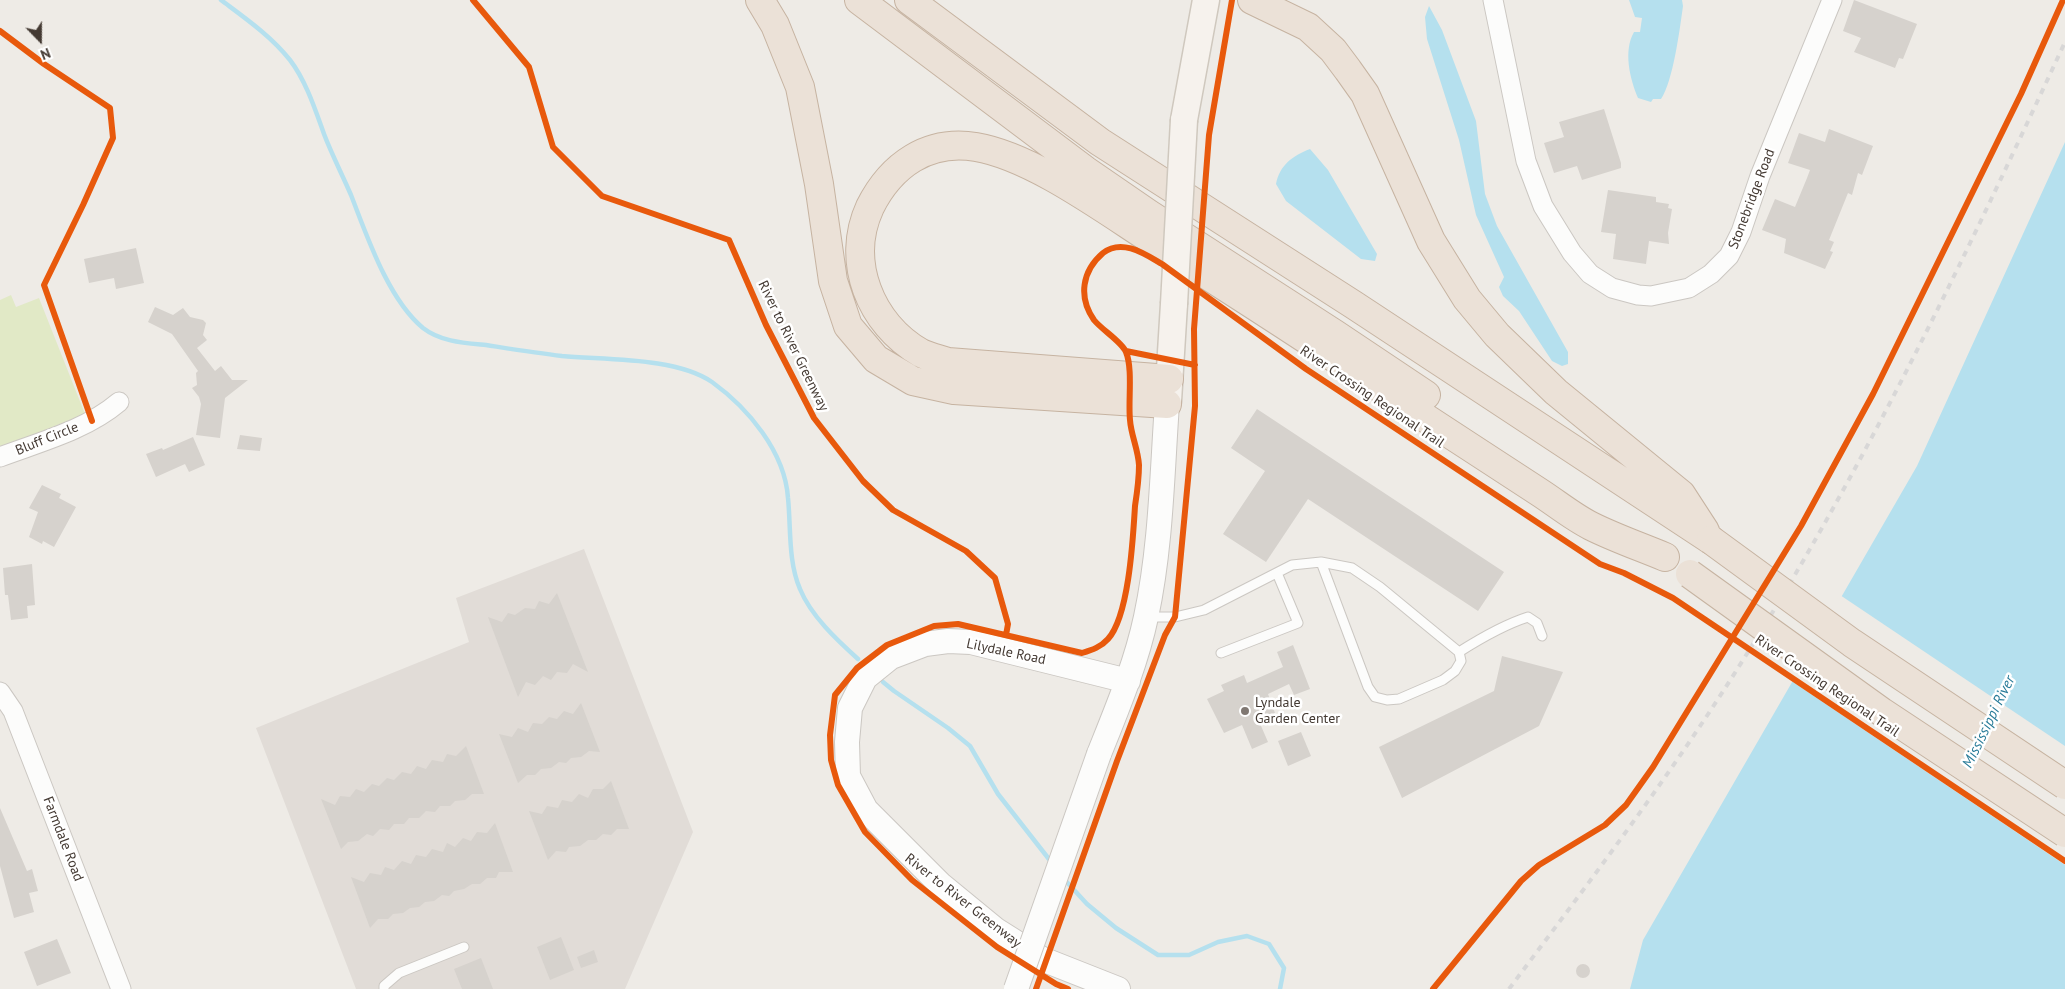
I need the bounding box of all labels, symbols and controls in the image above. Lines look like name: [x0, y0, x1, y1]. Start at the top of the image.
north arrow: [15, 15, 65, 65]
text: N: [38, 44, 53, 64]
street label: Stonebridge Road: [1725, 147, 1779, 251]
street label: River to River Greenway: [754, 278, 832, 414]
street label: River Crossing Regional Trail: [1297, 342, 1447, 452]
street label: Bluff Circle: [13, 419, 81, 459]
street label: River Crossing Regional Trail: [1752, 631, 1902, 741]
street label: Lilydale Road: [965, 635, 1047, 669]
water label: Mississippi River: [1959, 673, 2019, 771]
place label: Lyndale Garden Center: [1255, 695, 1340, 728]
marker: Lyndale Garden Center: [1239, 705, 1251, 717]
street label: Farmdale Road: [39, 794, 87, 884]
street label: River to River Greenway: [901, 850, 1025, 952]

